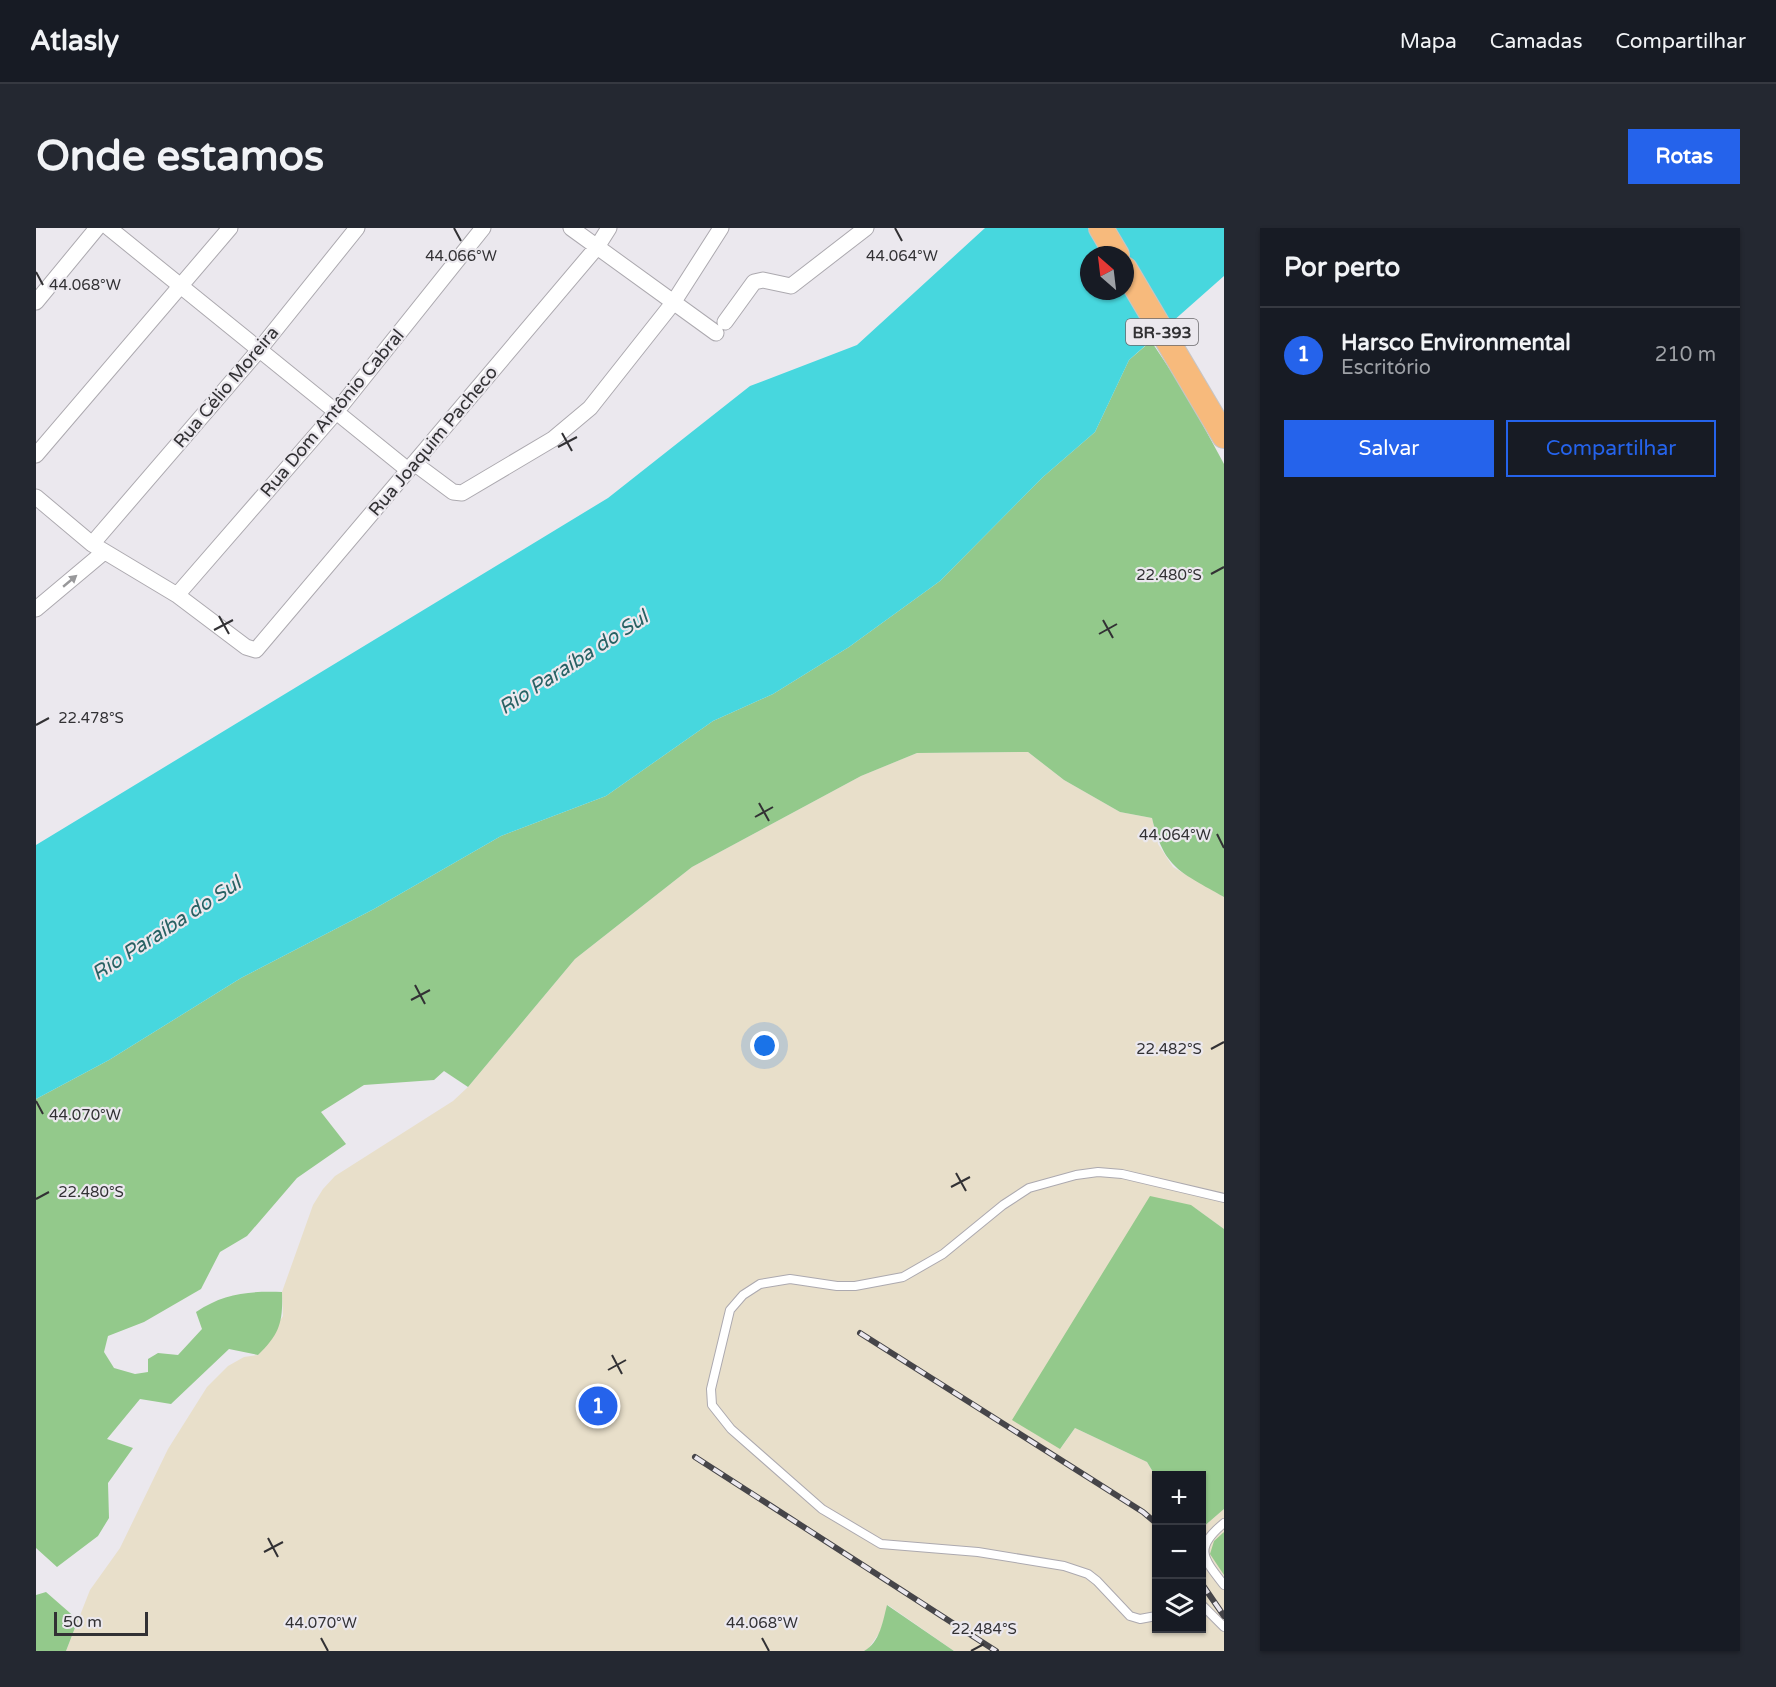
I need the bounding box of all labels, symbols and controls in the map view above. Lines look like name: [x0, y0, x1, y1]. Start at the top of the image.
text: Atlasly: [30, 24, 119, 58]
text: Mapa: [1400, 29, 1457, 54]
text: Camadas: [1490, 29, 1582, 54]
text: Compartilhar: [1615, 29, 1746, 54]
button: Rotas: [1628, 129, 1740, 184]
text: Onde estamos: [36, 131, 324, 182]
north arrow: [1080, 246, 1134, 300]
text: 44.066°W: [425, 247, 497, 265]
text: 44.064°W: [866, 247, 938, 265]
text: Por perto: [1284, 252, 1400, 283]
text: 44.068°W: [49, 276, 121, 294]
road number: BR-393: [1126, 319, 1198, 345]
street label: Rua Célio Moreira: [169, 322, 283, 452]
street label: Rua Dom Antônio Cabral: [255, 325, 409, 501]
text: Harsco Environmental: [1341, 330, 1571, 356]
text: 1: [1297, 343, 1310, 367]
text: 210 m: [1655, 343, 1716, 367]
text: Escritório: [1341, 356, 1431, 380]
street label: Rua Joaquim Pacheco: [364, 362, 502, 520]
button: Salvar: [1284, 420, 1494, 477]
button: Compartilhar: [1506, 420, 1716, 477]
text: 22.480°S: [1136, 566, 1202, 584]
one-way arrow: [62, 574, 78, 587]
water label: Rio Paraíba do Sul: [494, 605, 654, 720]
text: 22.478°S: [58, 709, 124, 727]
text: 44.064°W: [1139, 826, 1211, 844]
water label: Rio Paraíba do Sul: [87, 871, 247, 986]
your location: [750, 1031, 779, 1060]
text: 22.482°S: [1136, 1040, 1202, 1058]
text: 44.070°W: [49, 1106, 121, 1124]
text: 22.480°S: [58, 1183, 124, 1201]
pin: 1: [578, 1384, 618, 1428]
map controls: [1152, 1471, 1206, 1633]
button: +: [1152, 1471, 1206, 1525]
button: −: [1152, 1525, 1206, 1579]
button: layers: [1152, 1579, 1206, 1633]
scale bar: [54, 1609, 148, 1636]
text: 50 m: [63, 1612, 102, 1632]
text: 44.070°W: [285, 1614, 357, 1632]
text: 44.068°W: [726, 1614, 798, 1632]
text: 22.484°S: [951, 1620, 1017, 1638]

